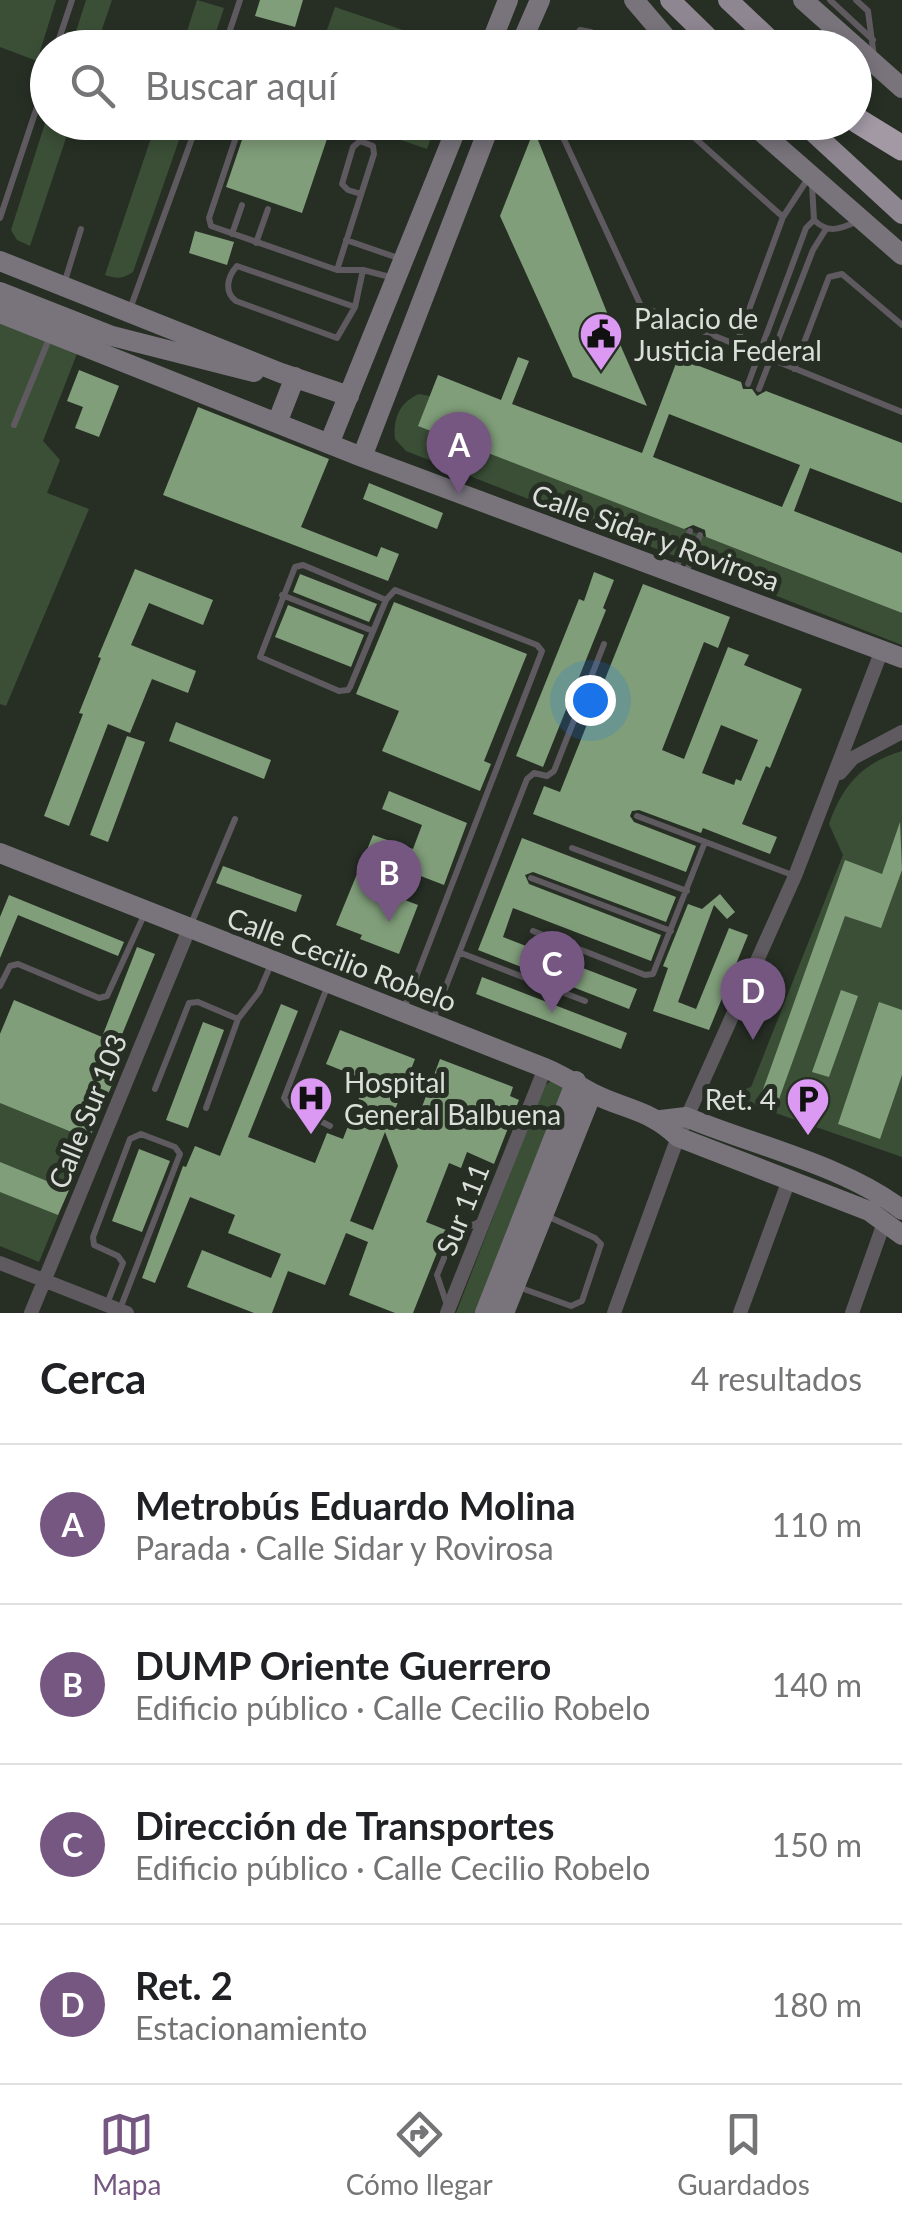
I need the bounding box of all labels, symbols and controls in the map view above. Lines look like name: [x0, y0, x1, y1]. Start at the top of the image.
search box: [30, 30, 872, 140]
icon: search: [65, 58, 120, 113]
text: Buscar aquí: [145, 62, 337, 108]
place label: Palacio de Justicia Federal: [634, 301, 822, 367]
public building icon: Palacio de Justicia Federal: [578, 311, 624, 372]
pin: A: [426, 412, 492, 494]
street label: Calle Sidar y Rovirosa: [528, 476, 784, 598]
your location: [565, 675, 616, 726]
pin: B: [356, 840, 422, 922]
street label: Calle Cecilio Robelo: [223, 900, 461, 1018]
pin: C: [520, 930, 584, 1013]
pin: D: [720, 958, 786, 1040]
street label: Calle Sur 103: [41, 1029, 133, 1193]
place label: Hospital General Balbuena: [344, 1065, 561, 1131]
hospital icon: Hospital General Balbuena: [288, 1075, 334, 1136]
parking icon: Ret. 4: [785, 1076, 831, 1137]
place label: Ret. 4: [705, 1082, 776, 1116]
street label: Sur 111: [428, 1158, 496, 1260]
text: Cerca: [40, 1353, 146, 1403]
text: 4 resultados: [691, 1359, 862, 1398]
text: Metrobús Eduardo Molina: [135, 1482, 576, 1528]
text: A: [61, 1505, 84, 1544]
text: 110 m: [772, 1505, 862, 1544]
text: Parada · Calle Sidar y Rovirosa: [135, 1528, 554, 1567]
text: DUMP Oriente Guerrero: [135, 1642, 551, 1688]
text: B: [62, 1665, 83, 1704]
text: 140 m: [772, 1665, 862, 1704]
text: Edificio público · Calle Cecilio Robelo: [135, 1688, 650, 1727]
text: Dirección de Transportes: [135, 1802, 554, 1848]
text: C: [62, 1825, 83, 1864]
text: 150 m: [772, 1825, 862, 1864]
text: Edificio público · Calle Cecilio Robelo: [135, 1848, 650, 1887]
text: Ret. 2: [135, 1962, 233, 2008]
text: D: [60, 1985, 85, 2024]
text: 180 m: [772, 1985, 862, 2024]
text: Estacionamiento: [135, 2008, 367, 2047]
tab: Mapa: [92, 2107, 161, 2201]
tab: Cómo llegar: [346, 2107, 493, 2201]
tab: Guardados: [677, 2107, 810, 2201]

